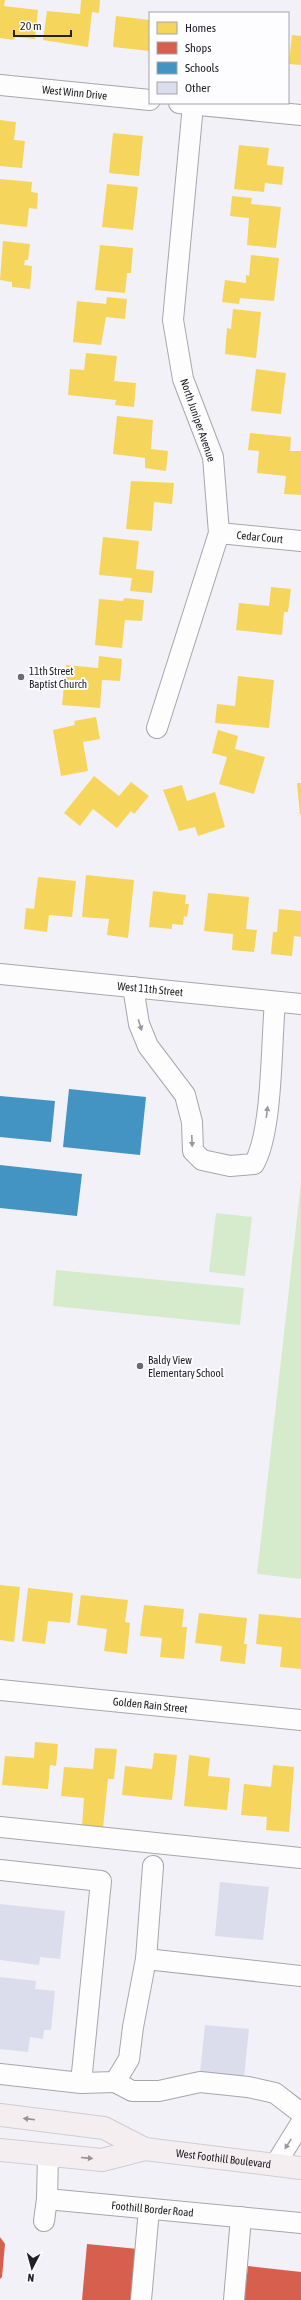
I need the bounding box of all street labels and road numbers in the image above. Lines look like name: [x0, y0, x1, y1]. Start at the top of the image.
street label: West Winn Drive: [42, 83, 108, 102]
street label: North Juniper Avenue: [178, 377, 218, 463]
street label: Cedar Court: [236, 529, 284, 545]
street label: West 11th Street: [117, 980, 184, 998]
street label: Golden Rain Street: [112, 1695, 188, 1715]
street label: West Foothill Boulevard: [175, 2147, 272, 2170]
street label: Foothill Border Road: [111, 2199, 194, 2219]

